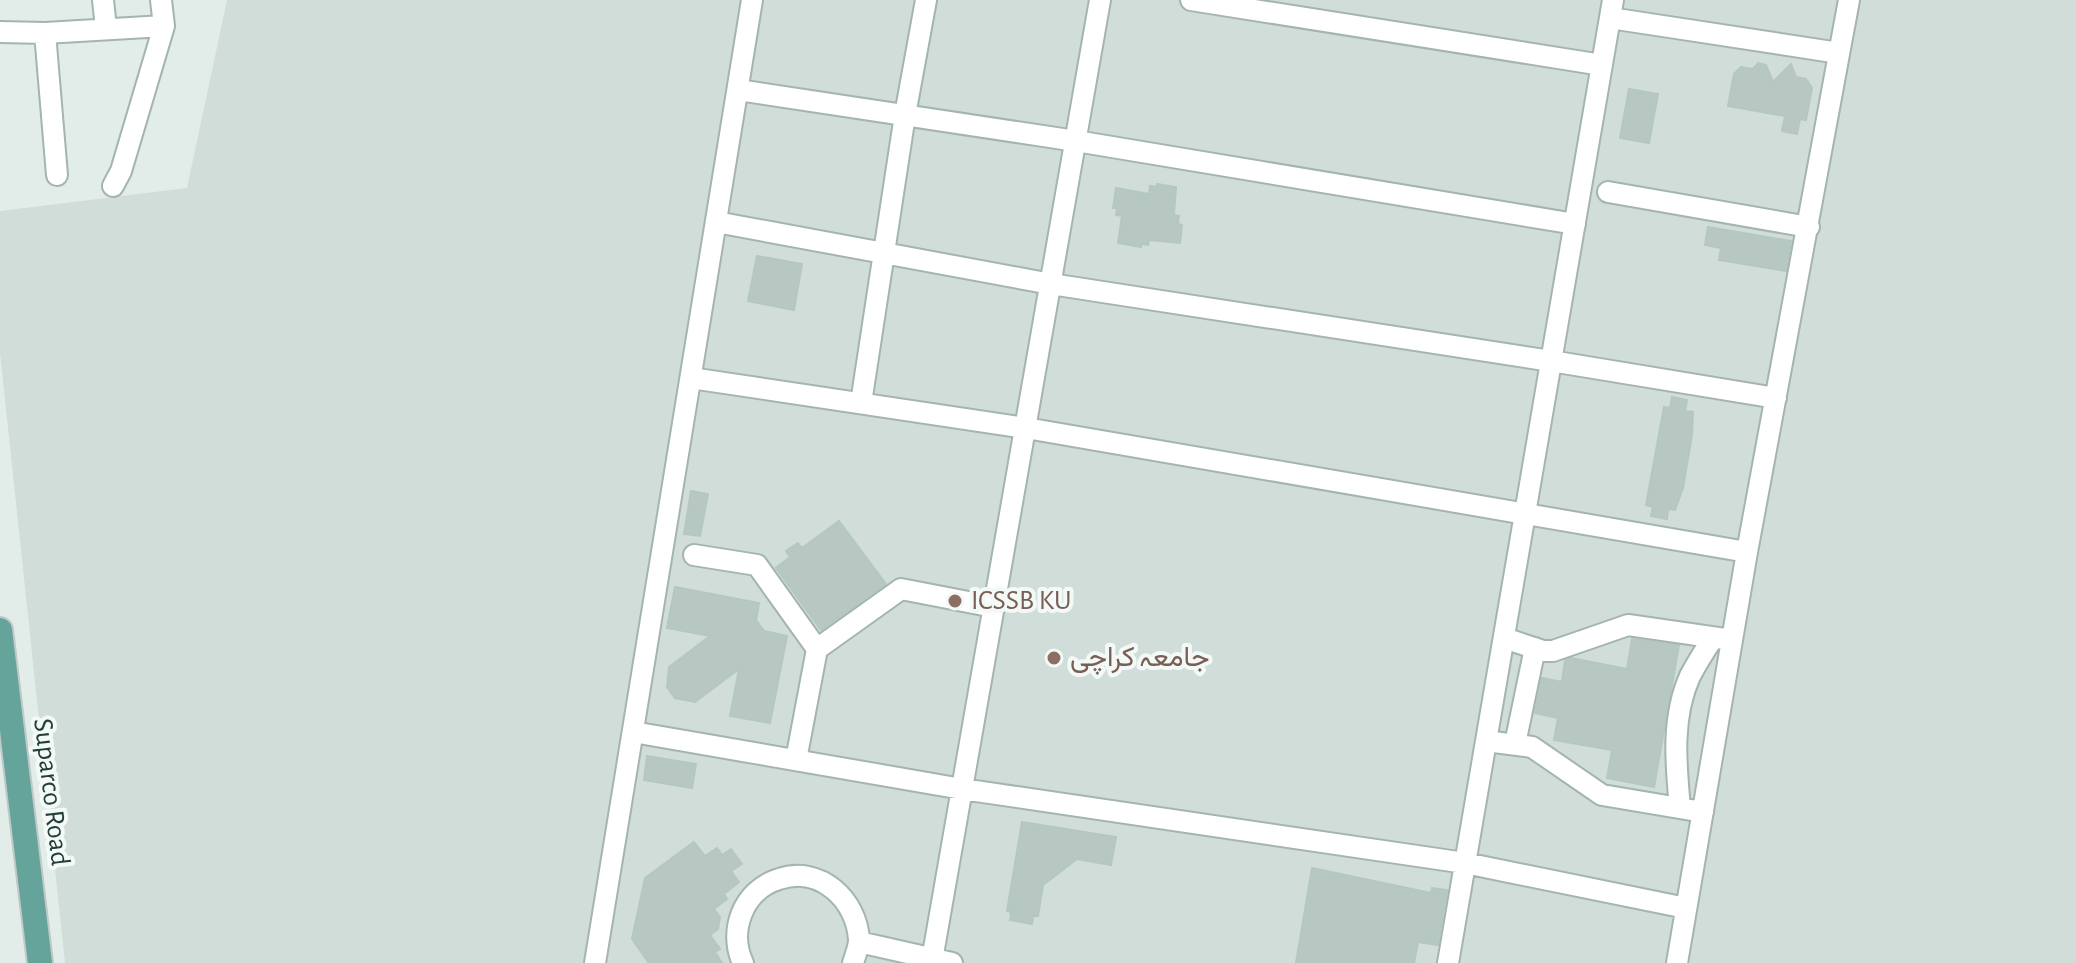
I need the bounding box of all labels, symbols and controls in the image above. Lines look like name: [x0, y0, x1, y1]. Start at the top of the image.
place label: ICSSB KU: [971, 587, 1072, 615]
marker: ICSSB KU: [946, 592, 964, 610]
place label: جامعہ کراچی: [1070, 644, 1210, 675]
marker: جامعہ کراچی: [1045, 649, 1063, 667]
street label: Suparco Road: [28, 717, 74, 867]

